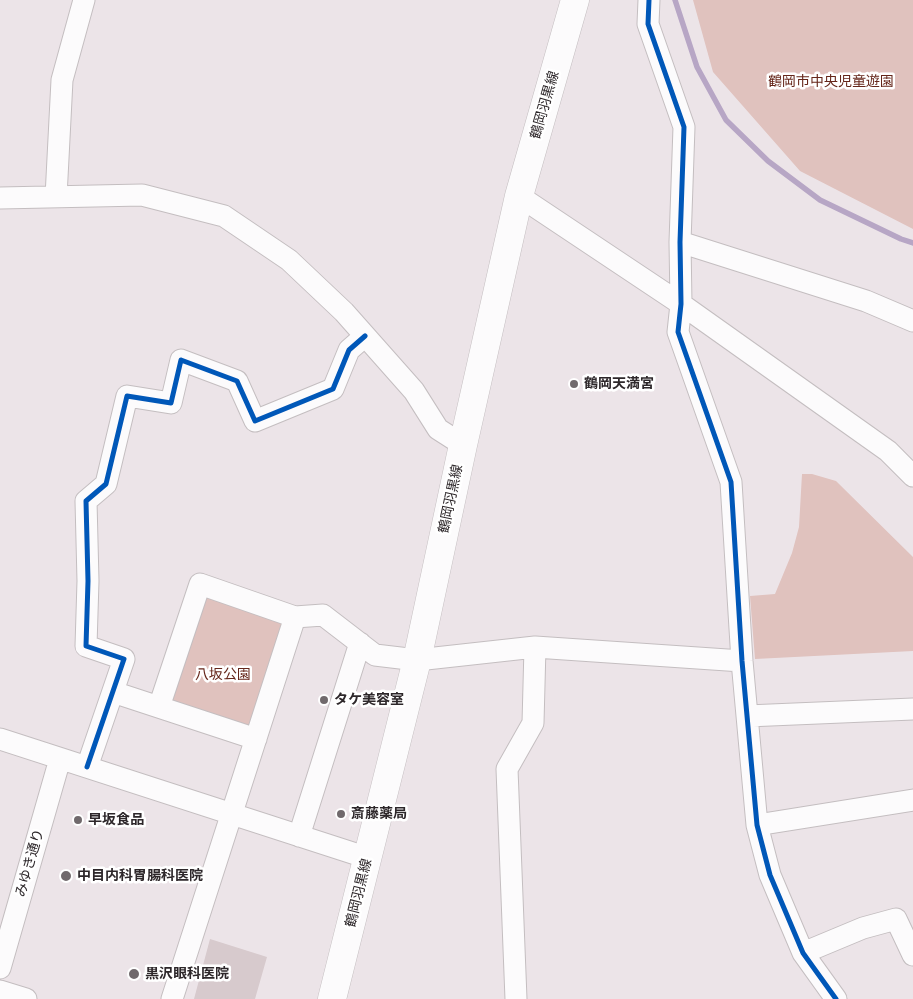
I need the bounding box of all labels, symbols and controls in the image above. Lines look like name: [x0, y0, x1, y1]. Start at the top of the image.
street label: 鶴岡羽黒線: [527, 69, 563, 141]
park label: 鶴岡市中央児童遊園: [768, 74, 894, 90]
place label: 鶴岡天満宮: [584, 376, 654, 392]
marker: 鶴岡天満宮: [568, 378, 580, 390]
street label: 鶴岡羽黒線: [436, 463, 466, 535]
park label: 八坂公園: [195, 667, 251, 683]
place label: タケ美容室: [334, 692, 404, 708]
marker: タケ美容室: [318, 694, 330, 706]
place label: 斎藤薬局: [351, 806, 407, 822]
marker: 斎藤薬局: [335, 808, 347, 820]
place label: 早坂食品: [88, 812, 144, 828]
marker: 早坂食品: [72, 814, 84, 826]
street label: みゆき通り: [12, 827, 48, 899]
street label: 鶴岡羽黒線: [342, 857, 376, 929]
place label: 中目内科胃腸科医院: [77, 868, 203, 884]
marker: 中目内科胃腸科医院: [59, 869, 73, 883]
place label: 黒沢眼科医院: [145, 966, 229, 982]
marker: 黒沢眼科医院: [127, 967, 141, 981]

